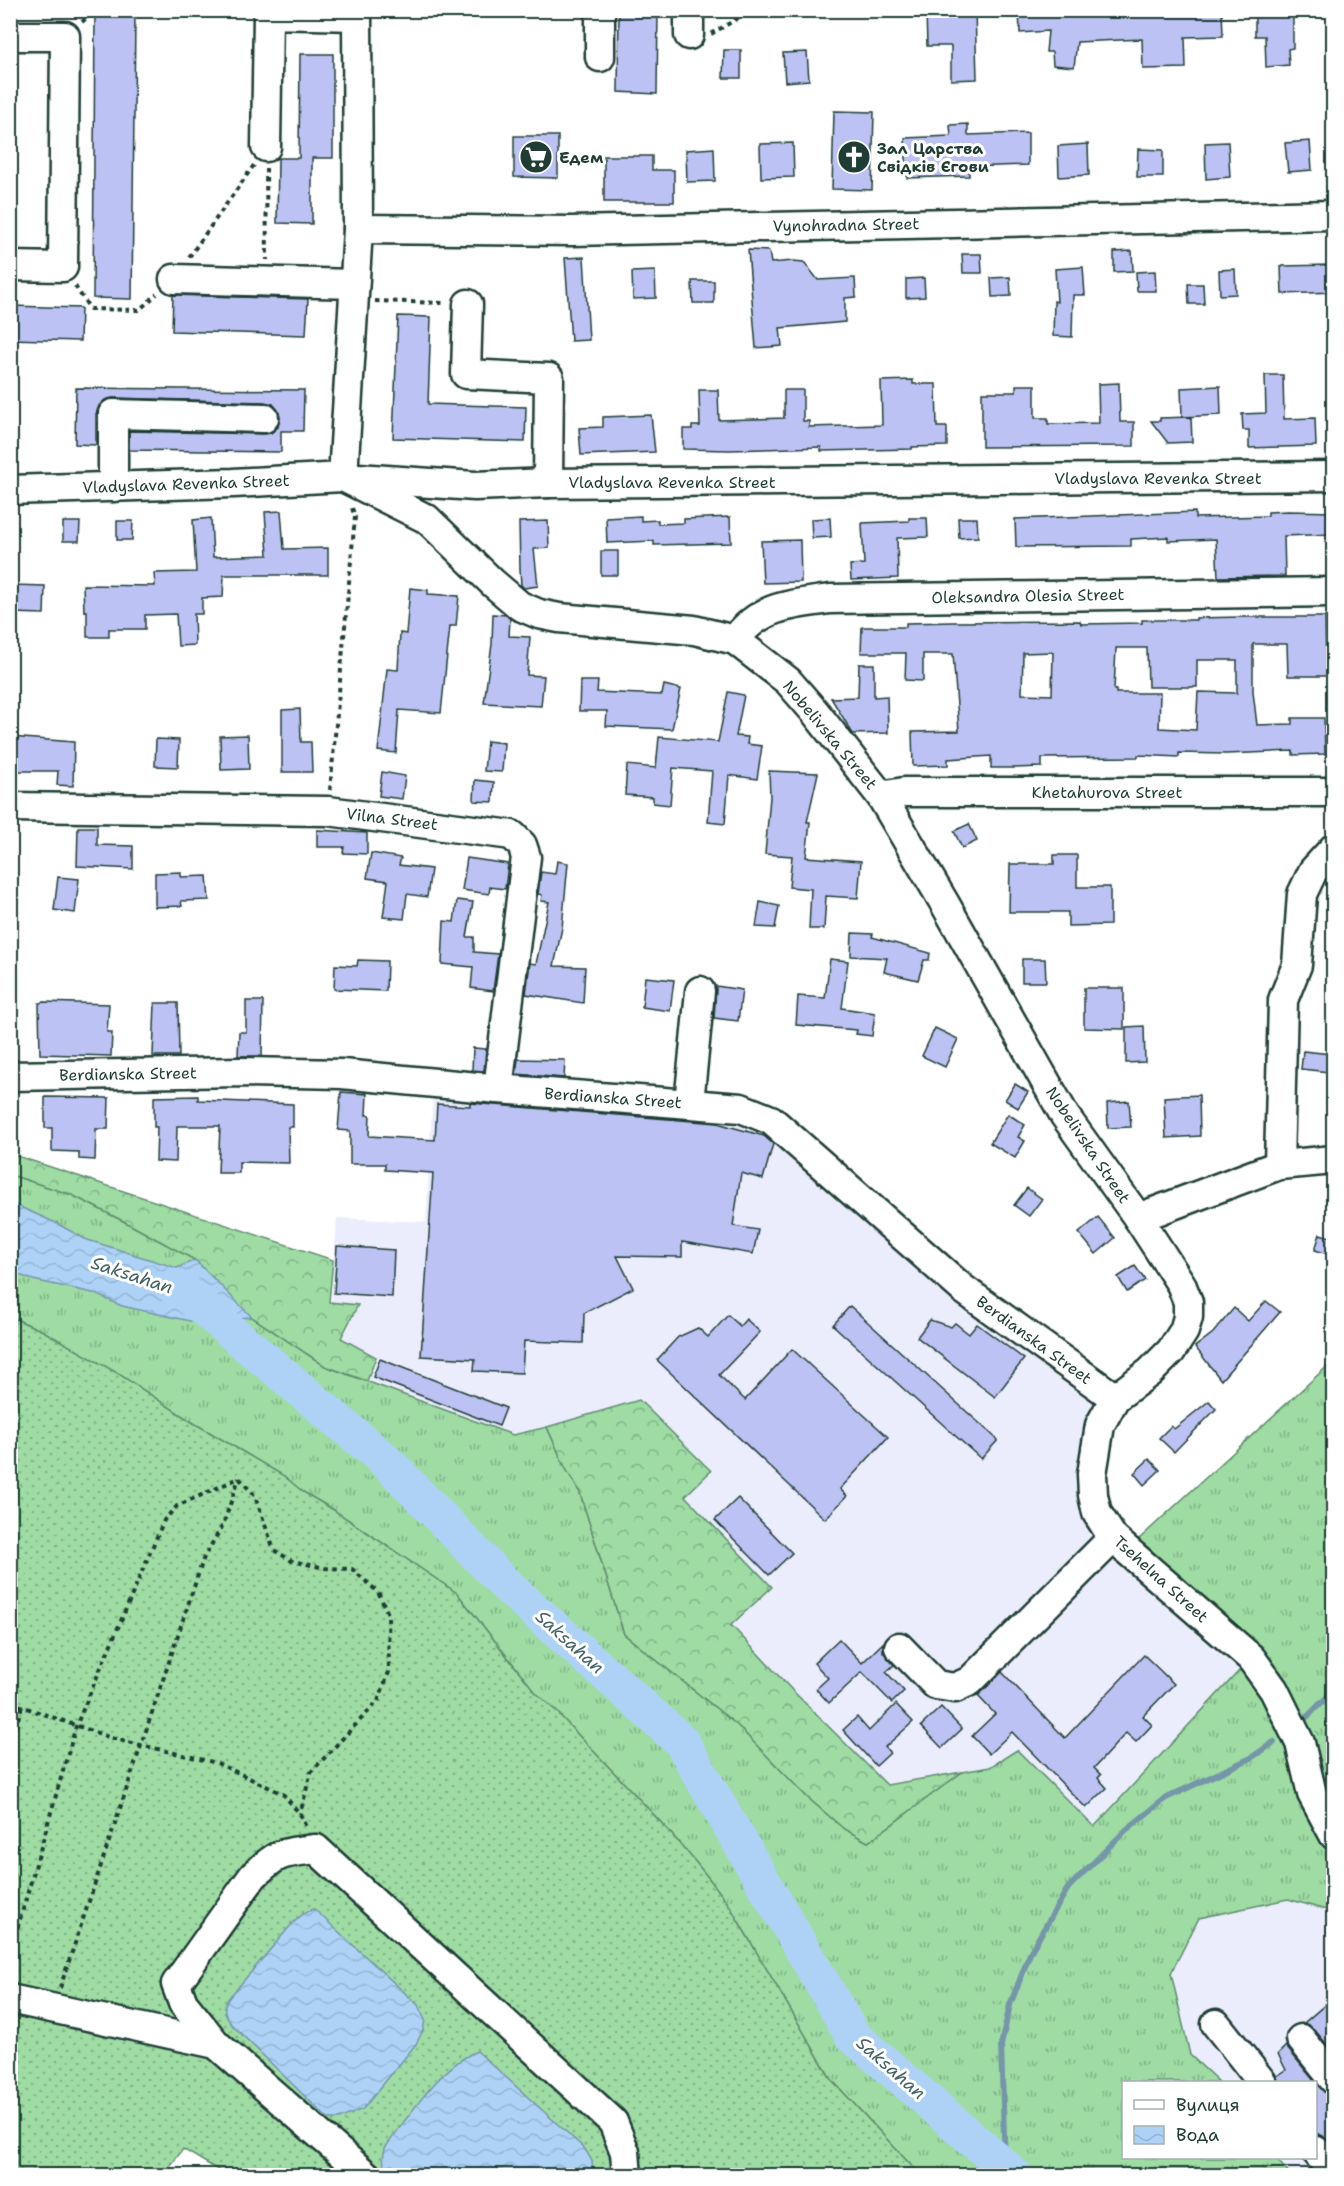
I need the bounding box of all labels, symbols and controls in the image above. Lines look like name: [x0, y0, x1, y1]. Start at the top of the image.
place label: Зал Царства Свідків Єгови: [877, 138, 989, 177]
supermarket icon: Едем: [518, 139, 554, 175]
church icon: Зал Царства Свідків Єгови: [836, 139, 872, 175]
place label: Едем: [559, 147, 604, 168]
street label: Vynohradna Street: [772, 213, 920, 237]
street label: Vladyslava Revenka Street: [1054, 468, 1262, 489]
street label: Vladyslava Revenka Street: [82, 470, 290, 498]
street label: Vladyslava Revenka Street: [568, 472, 776, 493]
street label: Oleksandra Olesia Street: [931, 584, 1125, 608]
street label: Nobelivska Street: [778, 676, 882, 794]
street label: Khetahurova Street: [1032, 782, 1182, 803]
street label: Vilna Street: [345, 803, 439, 835]
street label: Berdianska Street: [59, 1062, 197, 1086]
street label: Berdianska Street: [544, 1083, 682, 1113]
street label: Nobelivska Street: [1041, 1083, 1135, 1207]
water label: Saksahan: [88, 1251, 176, 1299]
street label: Berdianska Street: [972, 1291, 1096, 1389]
street label: Tsehelna Street: [1109, 1531, 1213, 1627]
water label: Saksahan: [531, 1605, 609, 1679]
water label: Saksahan: [851, 2031, 931, 2105]
legend: [1122, 2081, 1317, 2159]
text: Вулиця: [1176, 2093, 1240, 2117]
text: Вода: [1176, 2123, 1219, 2147]

